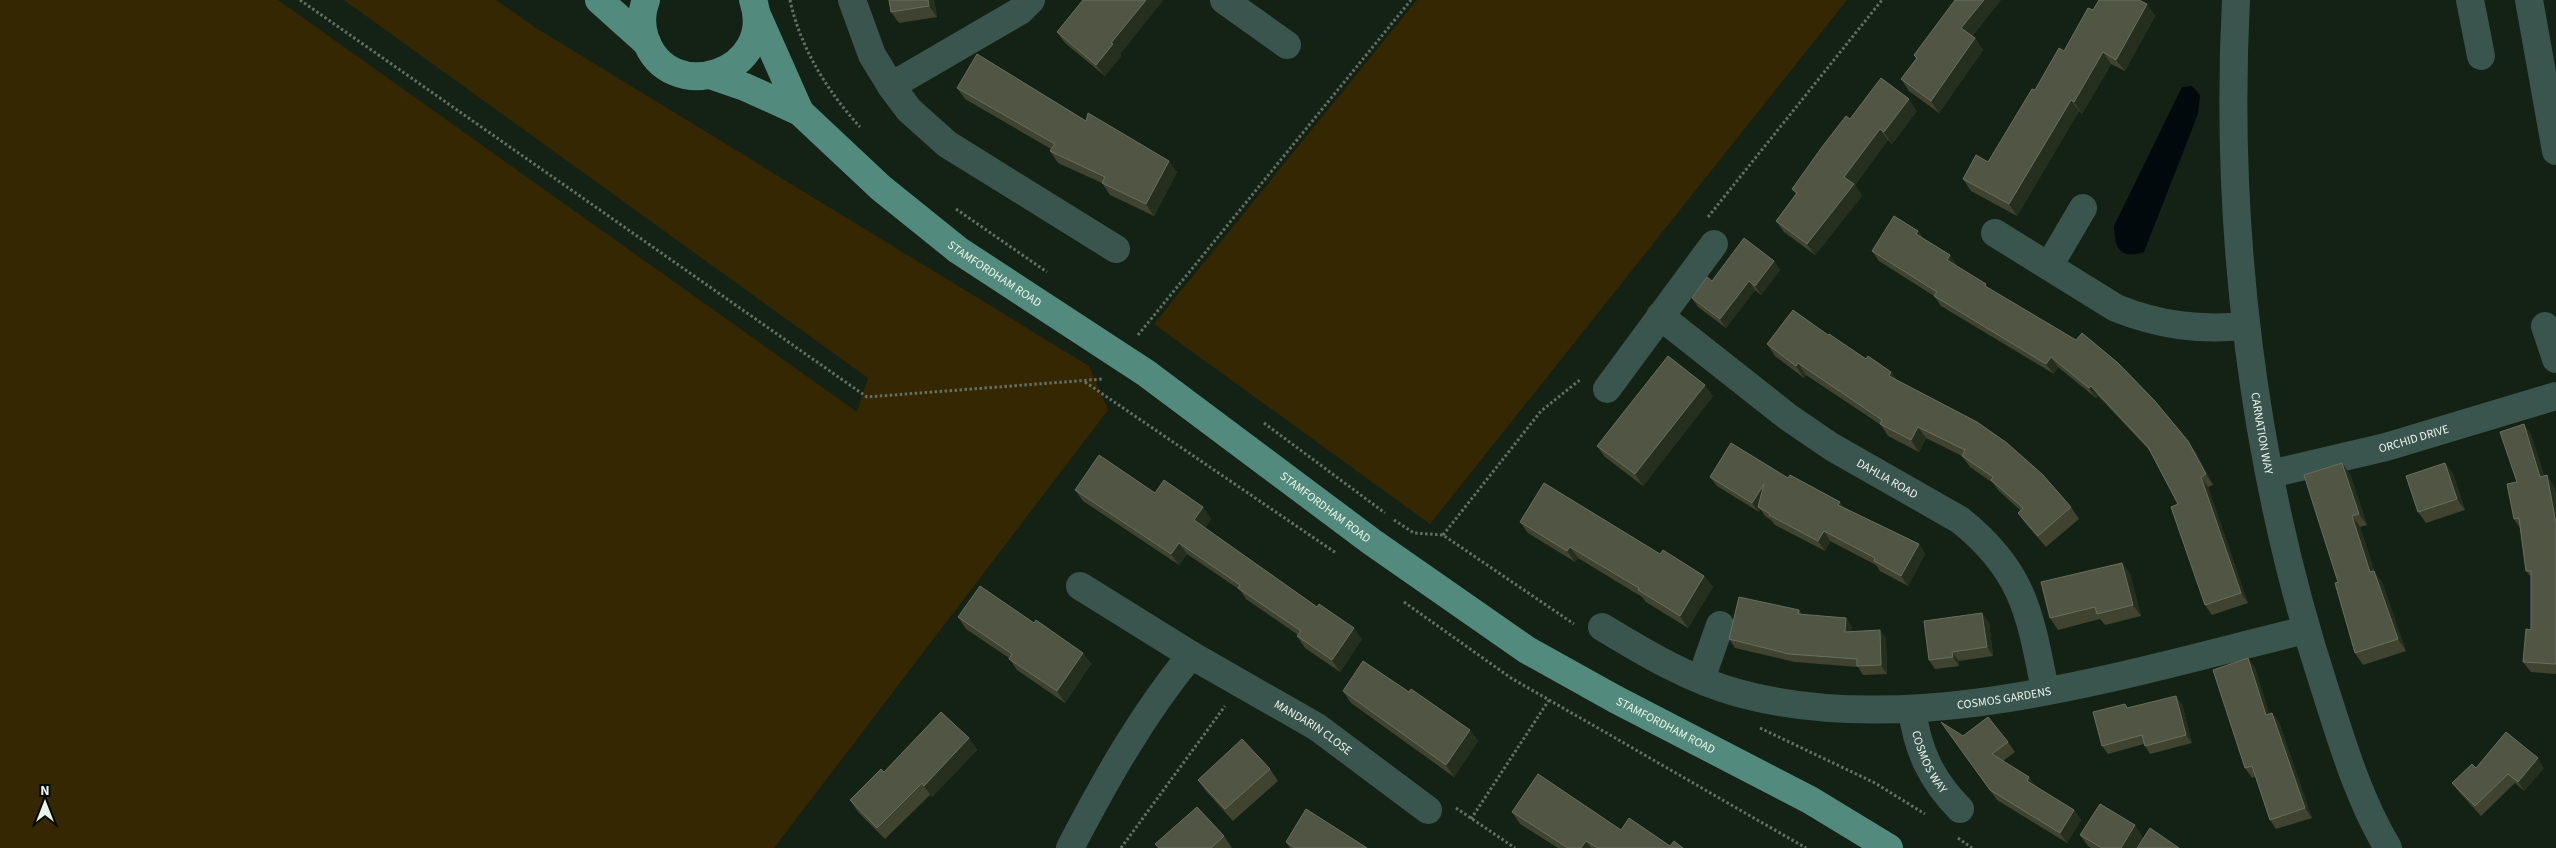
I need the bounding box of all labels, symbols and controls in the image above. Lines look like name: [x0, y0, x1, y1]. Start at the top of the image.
street label: STAMFORDHAM ROAD: [944, 237, 1045, 311]
street label: CARNATION WAY: [2246, 391, 2277, 476]
street label: ORCHID DRIVE: [2377, 421, 2451, 457]
street label: DAHLIA ROAD: [1853, 455, 1921, 503]
street label: STAMFORDHAM ROAD: [1276, 468, 1374, 547]
street label: COSMOS GARDENS: [1956, 683, 2053, 714]
street label: STAMFORDHAM ROAD: [1613, 693, 1718, 758]
street label: MANDARIN CLOSE: [1271, 696, 1355, 759]
street label: COSMOS WAY: [1907, 729, 1951, 797]
north arrow: [20, 778, 70, 828]
text: N: [40, 781, 50, 801]

